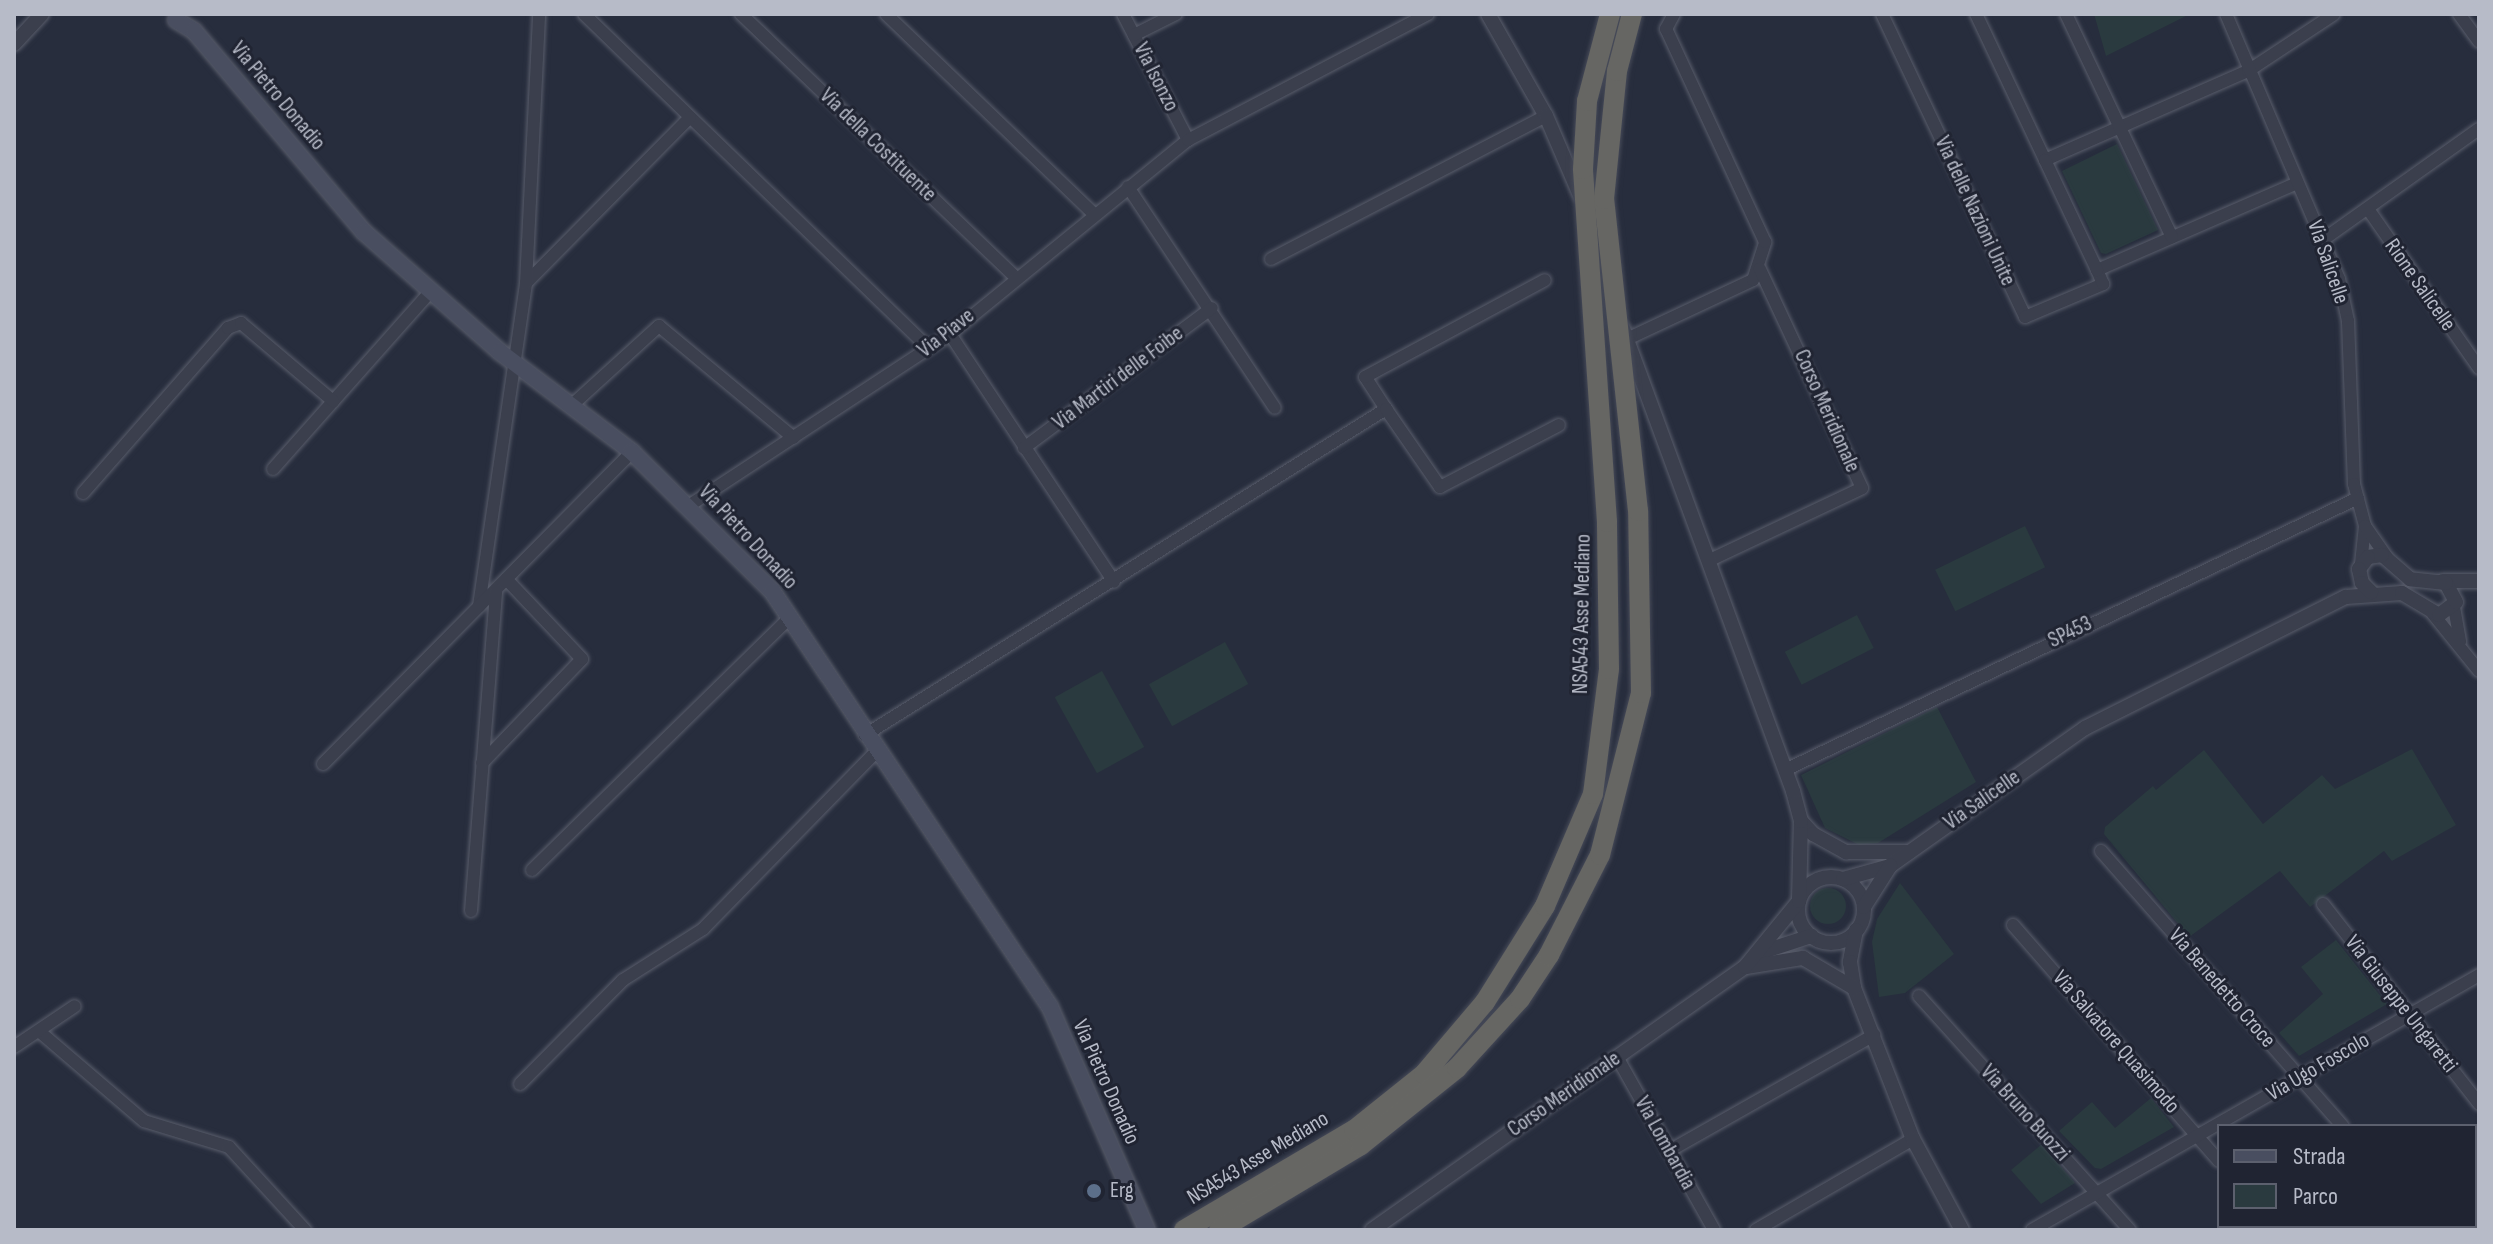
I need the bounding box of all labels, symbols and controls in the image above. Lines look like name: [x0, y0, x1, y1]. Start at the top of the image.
street label: Via Pietro Donadio: [225, 36, 331, 156]
street label: Via Isonzo: [1128, 38, 1184, 116]
street label: Via della Costituente: [814, 83, 942, 207]
street label: Via delle Nazioni Unite: [1929, 132, 2021, 290]
street label: Via Salicelle: [2301, 217, 2355, 307]
street label: Rione Salicelle: [2379, 234, 2461, 336]
street label: Via Piave: [912, 303, 980, 363]
street label: Via Martiri delle Foibe: [1048, 320, 1188, 436]
street label: Corso Meridionale: [1788, 345, 1866, 477]
street label: Via Pietro Donadio: [693, 479, 803, 595]
street label: NSA543 Asse Mediano: [1567, 534, 1597, 694]
street label: SP453: [2044, 610, 2096, 654]
street label: Via Salicelle: [1939, 764, 2025, 836]
street label: Via Benedetto Croce: [2163, 923, 2281, 1053]
street label: Via Giuseppe Ungaretti: [2339, 930, 2463, 1078]
street label: Via Salvatore Quasimodo: [2047, 965, 2185, 1119]
street label: Via Pietro Donadio: [1067, 1016, 1145, 1148]
street label: Via Ugo Foscolo: [2262, 1027, 2374, 1107]
street label: Corso Meridionale: [1503, 1045, 1625, 1143]
street label: Via Bruno Buozzi: [1975, 1059, 2075, 1167]
street label: Via Lombardia: [1629, 1092, 1701, 1194]
street label: NSA543 Asse Mediano: [1183, 1105, 1333, 1211]
legend: [2217, 1124, 2477, 1228]
text: Strada: [2293, 1142, 2346, 1171]
place label: Erg: [1110, 1178, 1134, 1204]
marker: Erg: [1085, 1182, 1103, 1200]
text: Parco: [2293, 1182, 2338, 1211]

